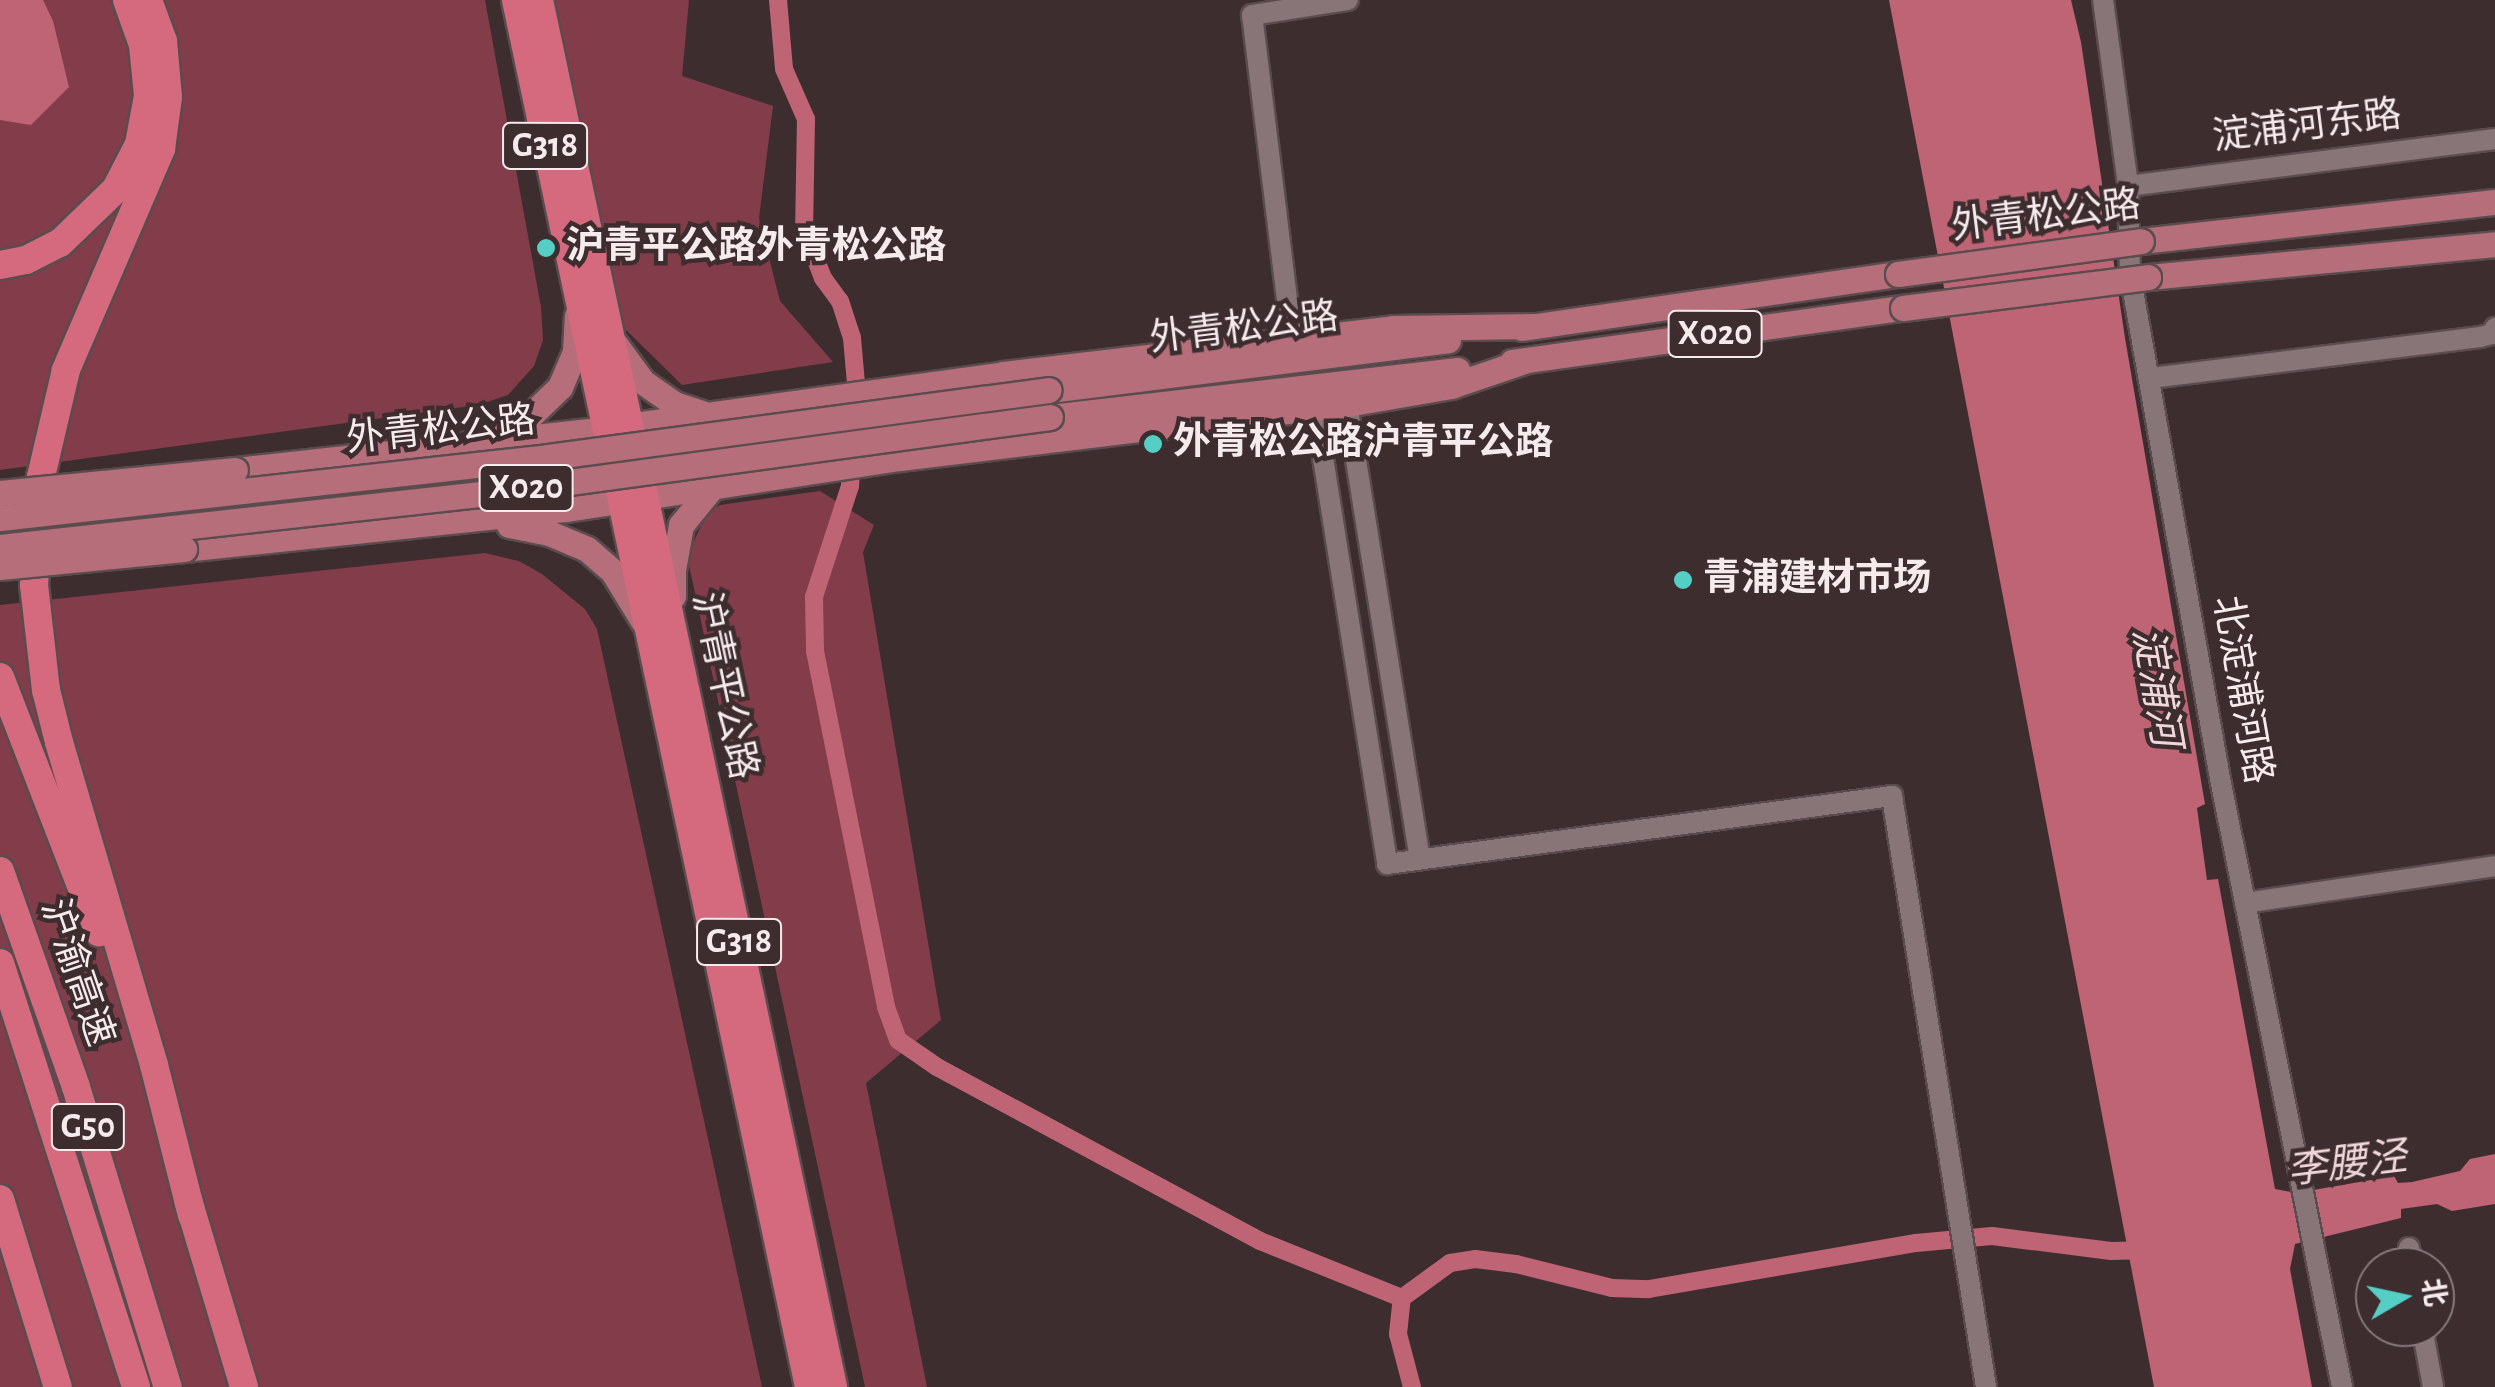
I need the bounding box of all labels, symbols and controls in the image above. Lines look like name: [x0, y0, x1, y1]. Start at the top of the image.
street label: 淀浦河东路: [2210, 93, 2404, 161]
road number: G318: [500, 116, 590, 176]
street label: 外青松公路: [1949, 183, 2143, 251]
place label: 沪青平公路外青松公路: [566, 225, 946, 271]
marker: 沪青平公路外青松公路: [535, 237, 557, 259]
street label: 外青松公路: [1147, 295, 1341, 363]
road number: X020: [1668, 304, 1762, 364]
street label: 外青松公路: [344, 398, 538, 464]
place label: 外青松公路沪青平公路: [1173, 421, 1553, 467]
marker: 外青松公路沪青平公路: [1142, 433, 1164, 455]
road number: X020: [478, 458, 574, 518]
place label: 青浦建材市场: [1703, 557, 1931, 603]
marker: 青浦建材市场: [1672, 569, 1694, 591]
street label: 沪青平公路: [681, 588, 765, 784]
street label: 北淀浦河路: [2202, 592, 2280, 788]
water label: 淀浦河: [2122, 624, 2190, 750]
street label: 沪渝高速: [30, 894, 122, 1052]
road number: G318: [694, 912, 784, 972]
road number: G50: [51, 1097, 126, 1157]
water label: 李腰泾: [2285, 1133, 2409, 1195]
north arrow: [2355, 1247, 2455, 1347]
text: 北: [2417, 1277, 2449, 1309]

